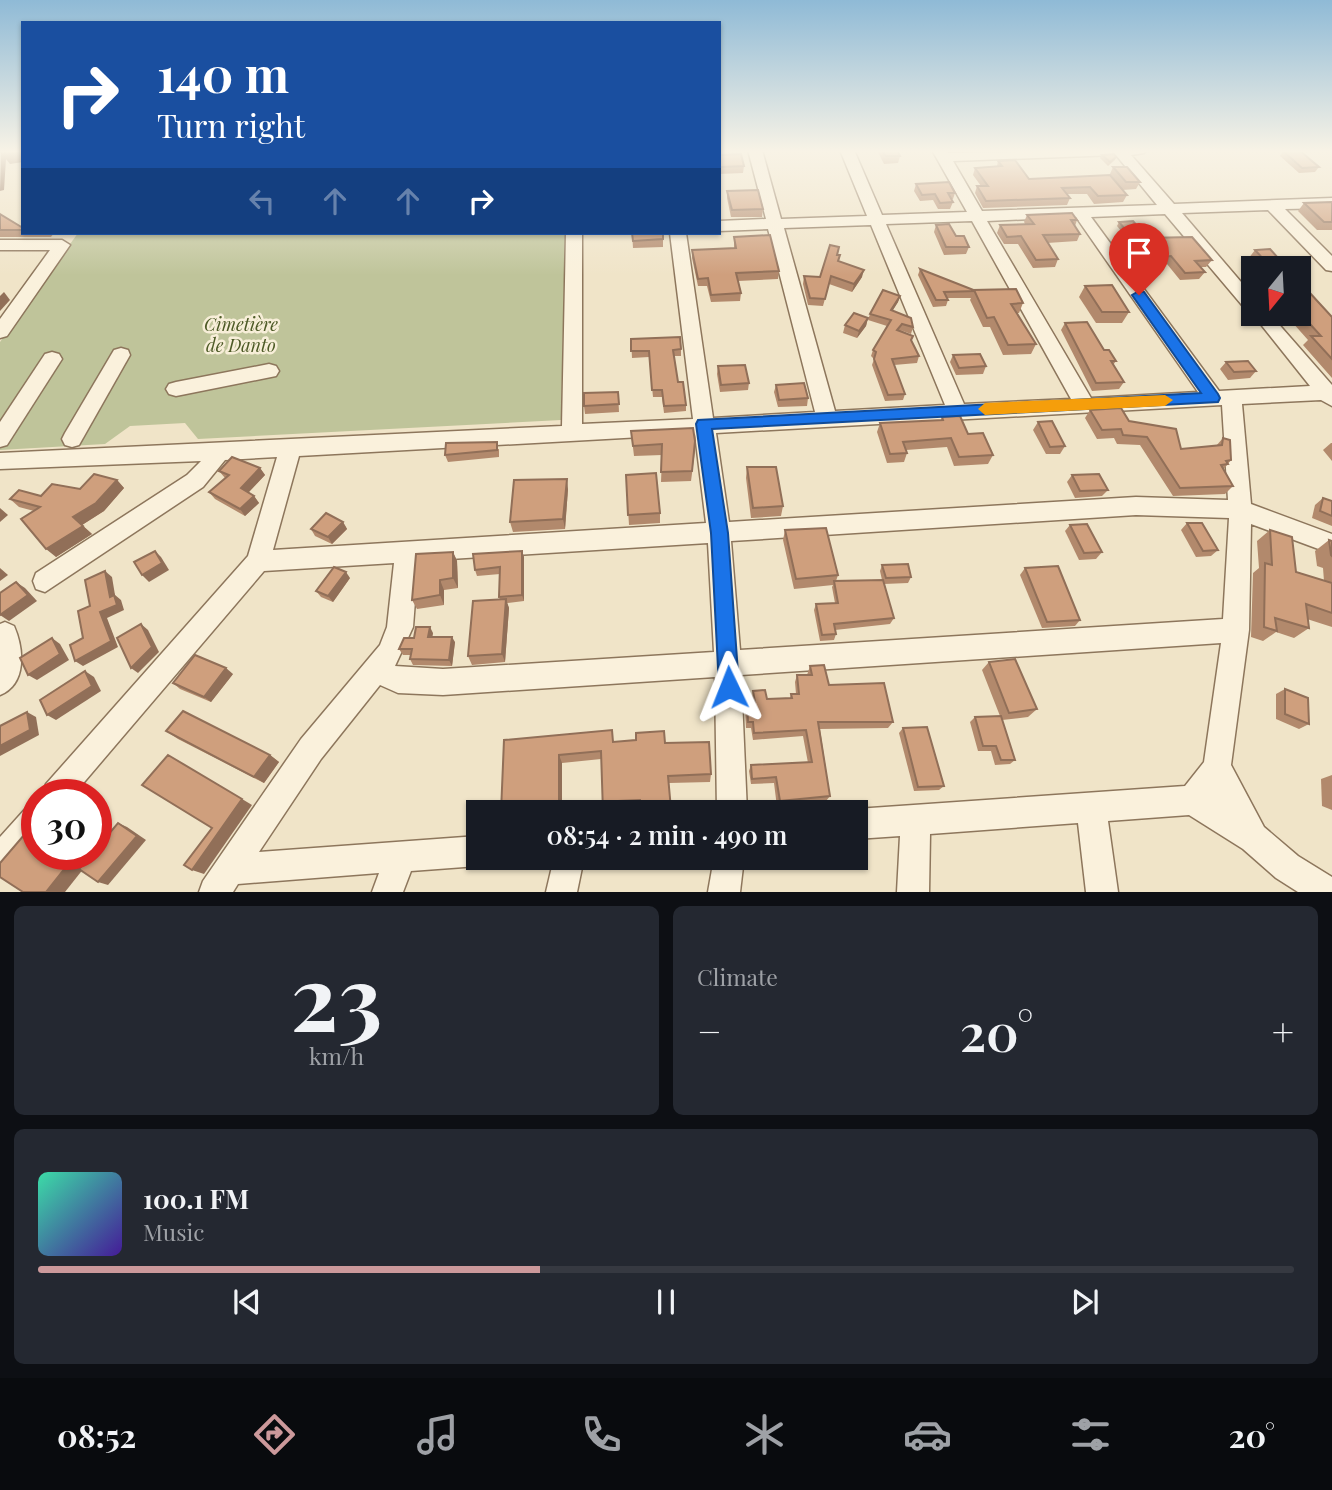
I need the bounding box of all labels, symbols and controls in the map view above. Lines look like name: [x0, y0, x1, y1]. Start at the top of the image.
text: 140 m: [157, 40, 289, 105]
icon: right: [42, 49, 133, 140]
text: Turn right: [157, 103, 305, 146]
icon: left: [243, 182, 281, 220]
icon: ahead: [316, 182, 354, 220]
icon: ahead: [389, 182, 427, 220]
icon: right: [462, 182, 500, 220]
pin: [1109, 223, 1169, 295]
icon: arrive: [1120, 234, 1158, 272]
north arrow: [1241, 256, 1311, 326]
map controls: [1241, 256, 1311, 326]
park label: Cimetière de Danto: [204, 312, 278, 357]
position arrow: [692, 650, 766, 724]
speed limit sign: 30: [21, 779, 112, 870]
text: 08:54 · 2 min · 490 m: [547, 817, 787, 852]
text: 23: [290, 934, 383, 1055]
text: Climate: [697, 961, 778, 992]
text: 20°: [960, 996, 1034, 1065]
text: −: [697, 1005, 722, 1056]
text: +: [1272, 1005, 1294, 1056]
text: km/h: [309, 1040, 364, 1071]
text: 100.1 FM: [143, 1181, 249, 1216]
text: Music: [143, 1216, 204, 1247]
icon: previous: [228, 1283, 266, 1321]
icon: pause: [647, 1283, 685, 1321]
icon: next: [1066, 1283, 1104, 1321]
icon: directions: [250, 1410, 299, 1459]
icon: music: [413, 1410, 462, 1459]
icon: phone: [577, 1410, 626, 1459]
icon: climate: [740, 1410, 789, 1459]
icon: car: [903, 1410, 952, 1459]
icon: filters: [1066, 1410, 1115, 1459]
text: 08:52: [57, 1413, 136, 1456]
text: 20°: [1229, 1413, 1275, 1456]

